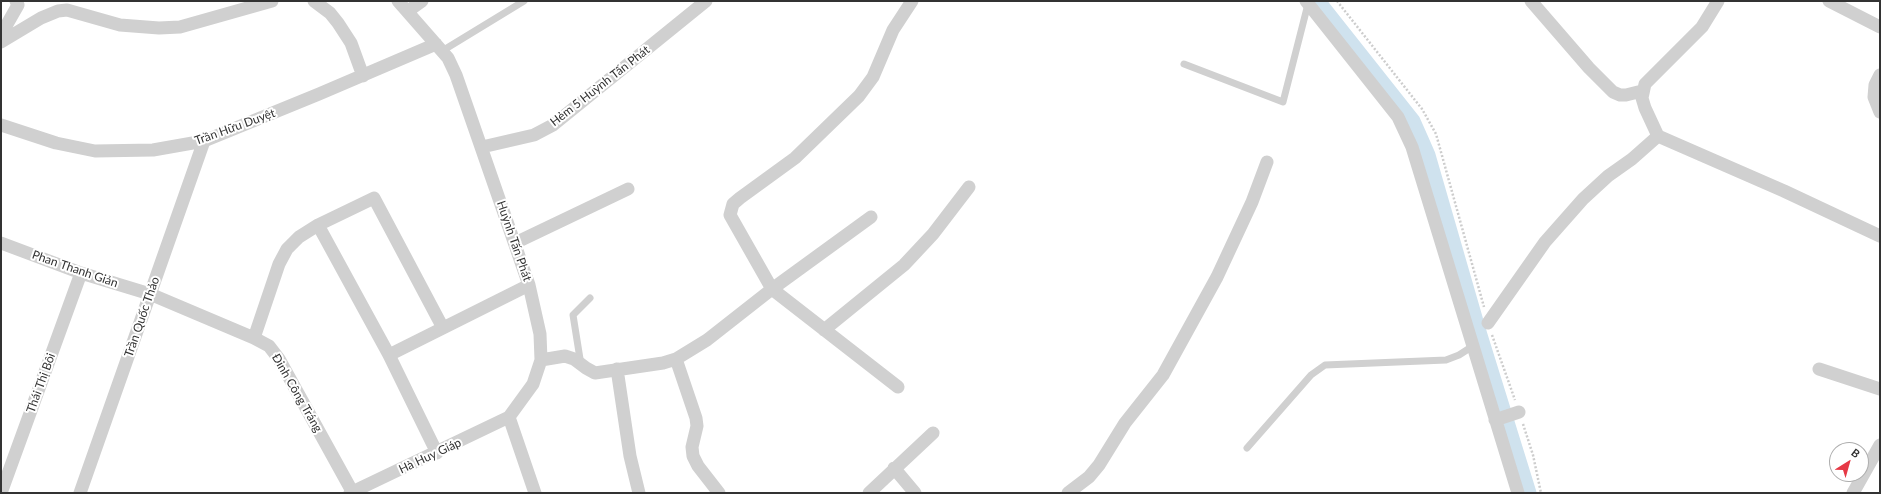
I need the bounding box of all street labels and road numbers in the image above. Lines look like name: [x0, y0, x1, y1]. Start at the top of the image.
street label: Hẻm 5 Huỳnh Tấn Phát: [547, 43, 653, 129]
street label: Trần Hữu Duyệt: [193, 106, 277, 148]
street label: Huỳnh Tấn Phát: [493, 199, 535, 283]
street label: Phan Thanh Giản: [30, 248, 120, 290]
street label: Trần Quốc Thảo: [122, 275, 162, 359]
street label: Thái Thị Bôi: [24, 351, 58, 415]
street label: Đinh Công Tráng: [269, 351, 325, 435]
street label: Hà Huy Giáp: [396, 435, 464, 477]

